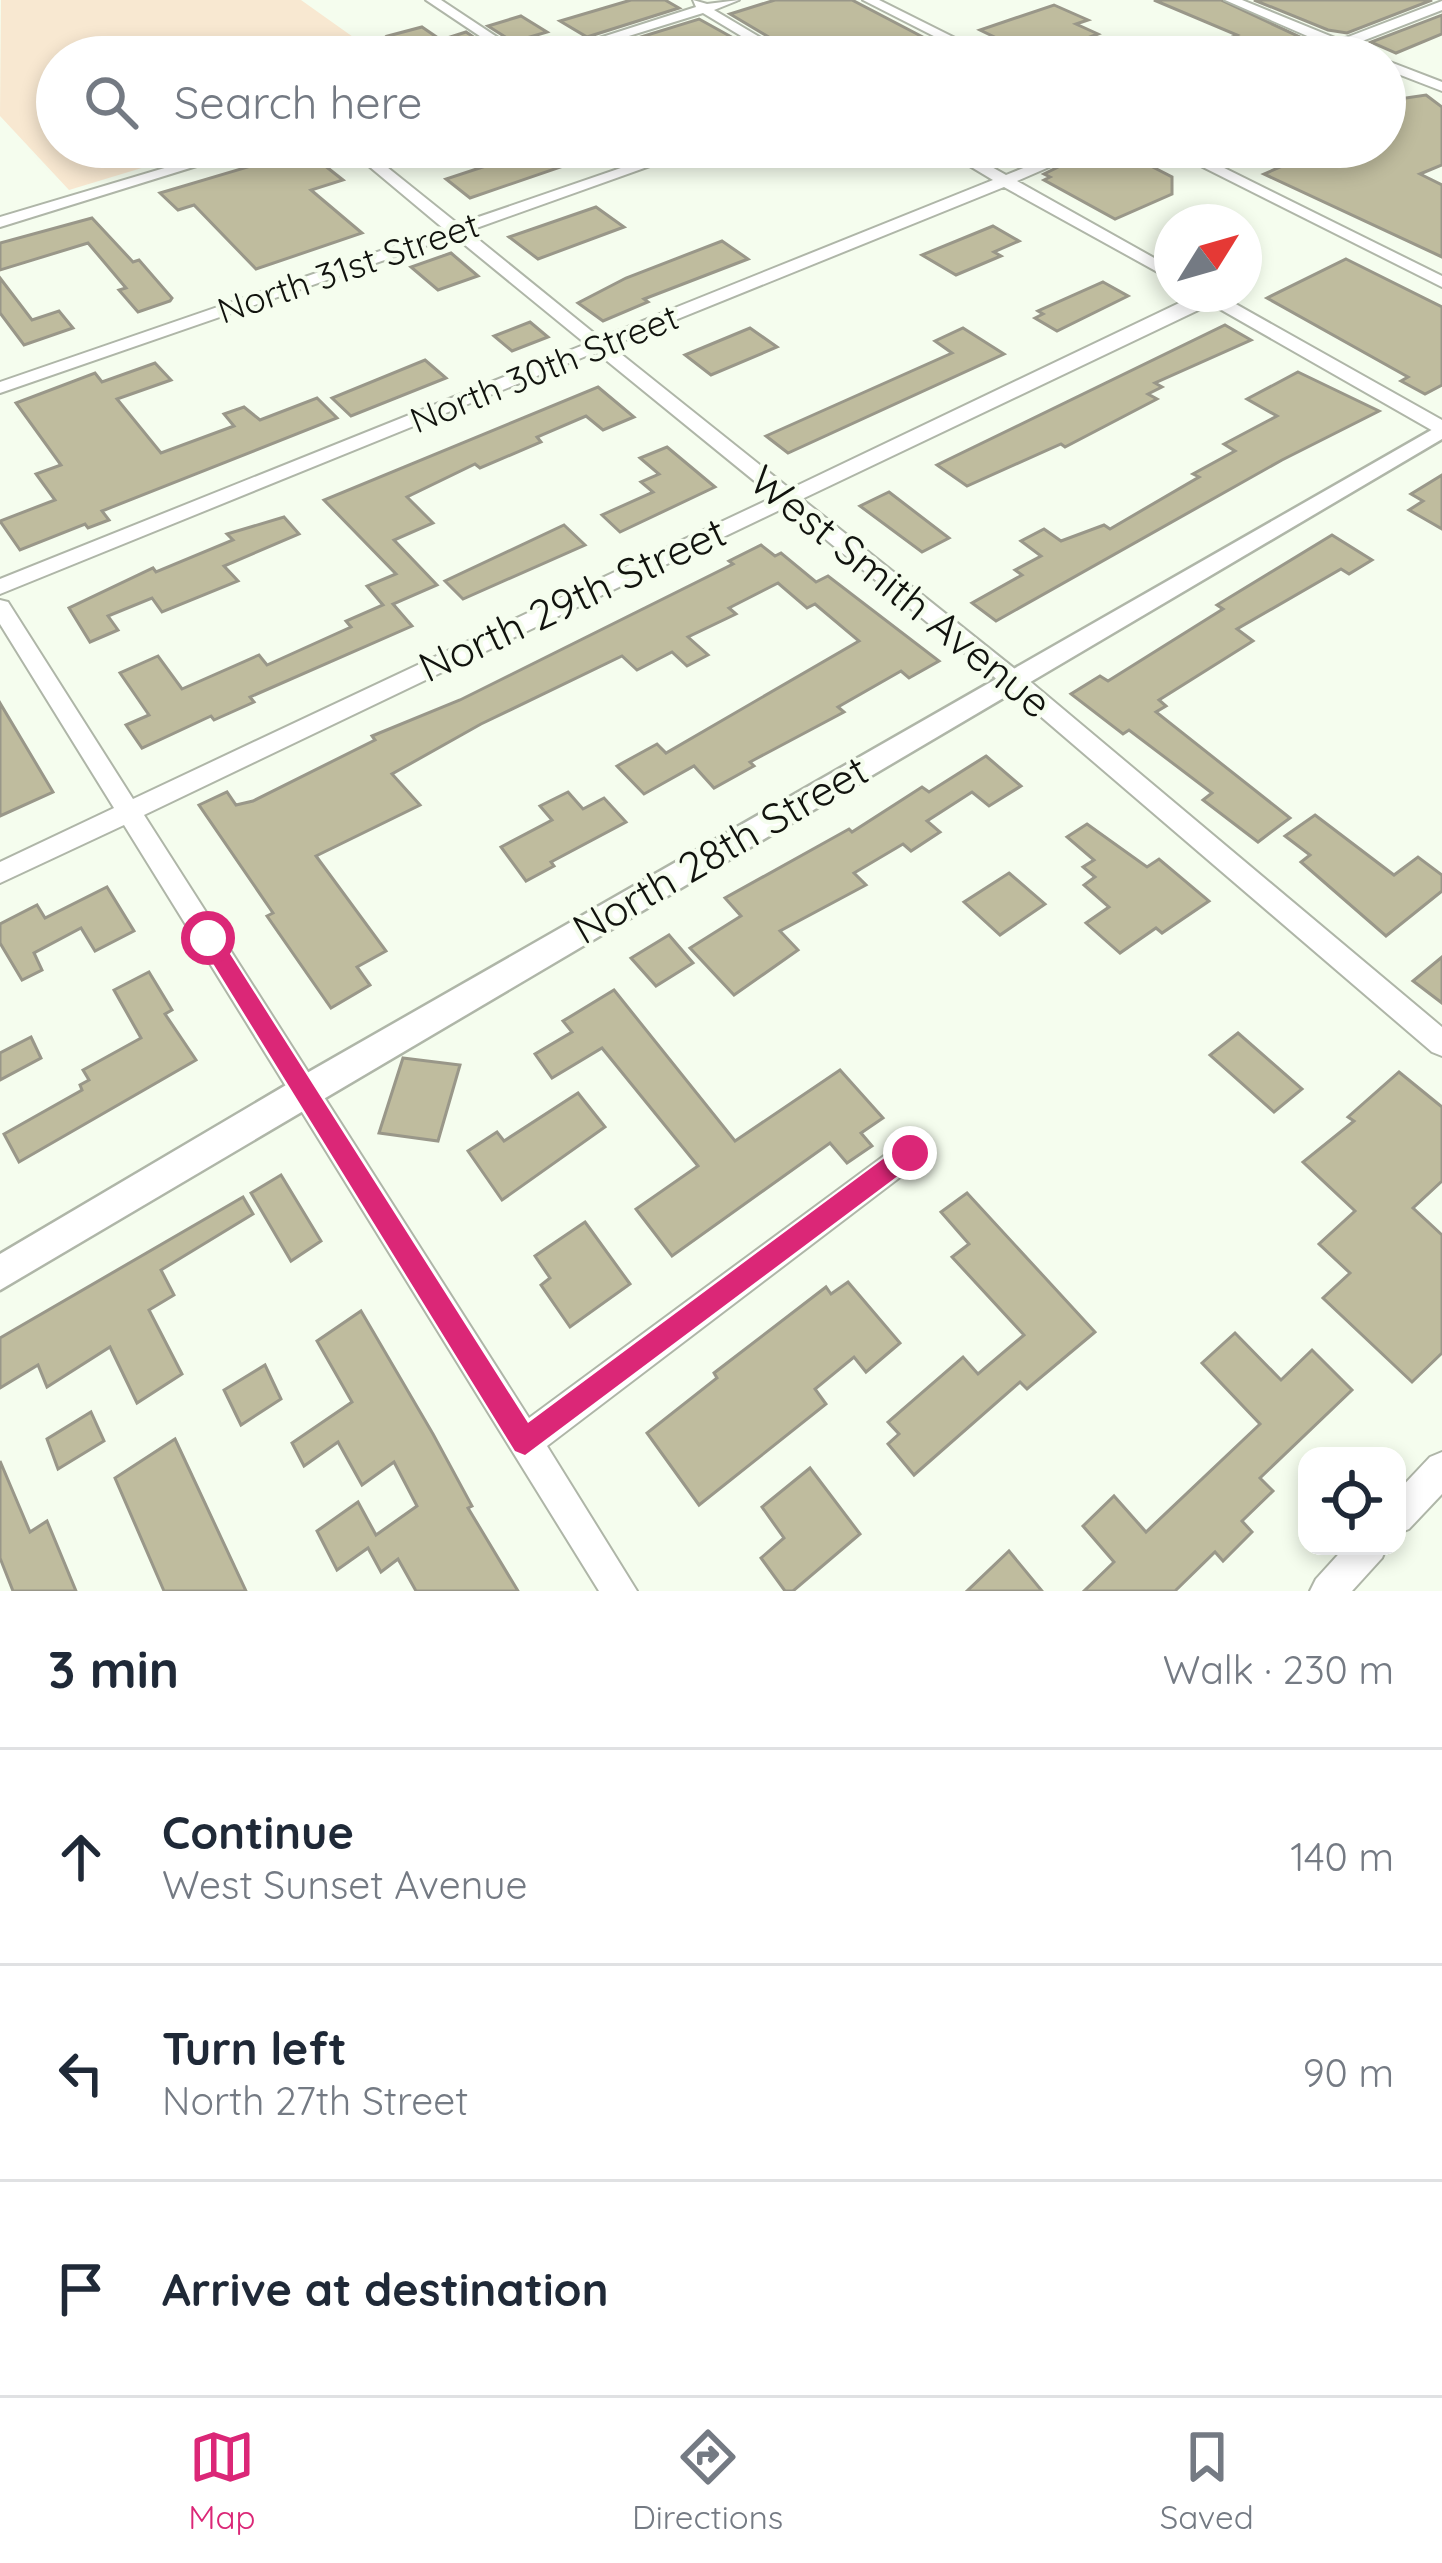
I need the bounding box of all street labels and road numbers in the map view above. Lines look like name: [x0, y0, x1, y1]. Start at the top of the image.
street label: North 31st Street: [211, 201, 485, 333]
street label: North 30th Street: [403, 294, 685, 442]
street label: West Smith Avenue: [739, 453, 1063, 729]
street label: North 29th Street: [410, 505, 734, 693]
street label: North 28th Street: [563, 743, 877, 955]

